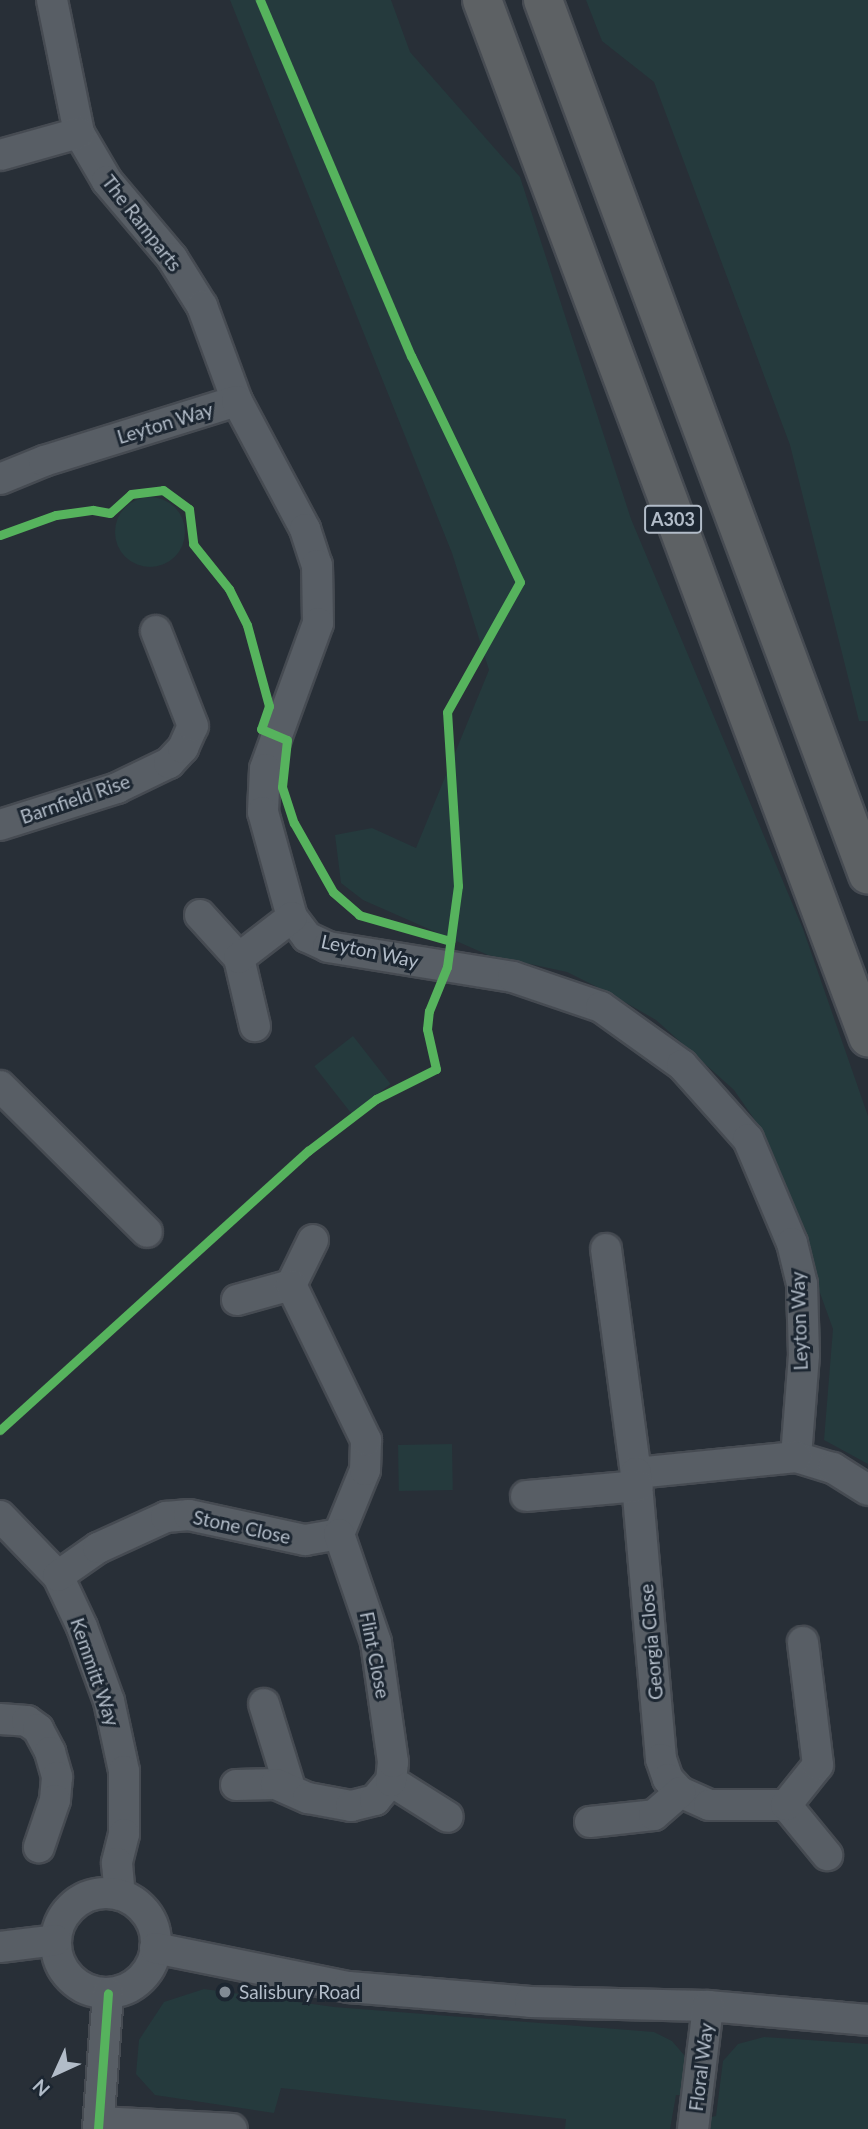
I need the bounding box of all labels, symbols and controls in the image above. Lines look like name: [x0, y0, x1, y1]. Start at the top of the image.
street label: The Ramparts: [97, 170, 187, 276]
street label: Leyton Way: [114, 398, 216, 448]
road number: A303: [643, 504, 703, 534]
street label: Barnfield Rise: [17, 770, 133, 828]
street label: Leyton Way: [319, 930, 421, 972]
street label: Leyton Way: [786, 1271, 812, 1371]
street label: Stone Close: [191, 1506, 293, 1548]
street label: Georgia Close: [635, 1583, 667, 1701]
street label: Flint Close: [355, 1610, 395, 1700]
street label: Kemmitt Way: [66, 1615, 124, 1729]
place label: Salisbury Road: [239, 1981, 361, 2003]
marker: Salisbury Road: [217, 1984, 233, 2000]
street label: Floral Way: [684, 2021, 718, 2113]
north arrow: [21, 2038, 91, 2108]
text: N: [27, 2075, 54, 2102]

